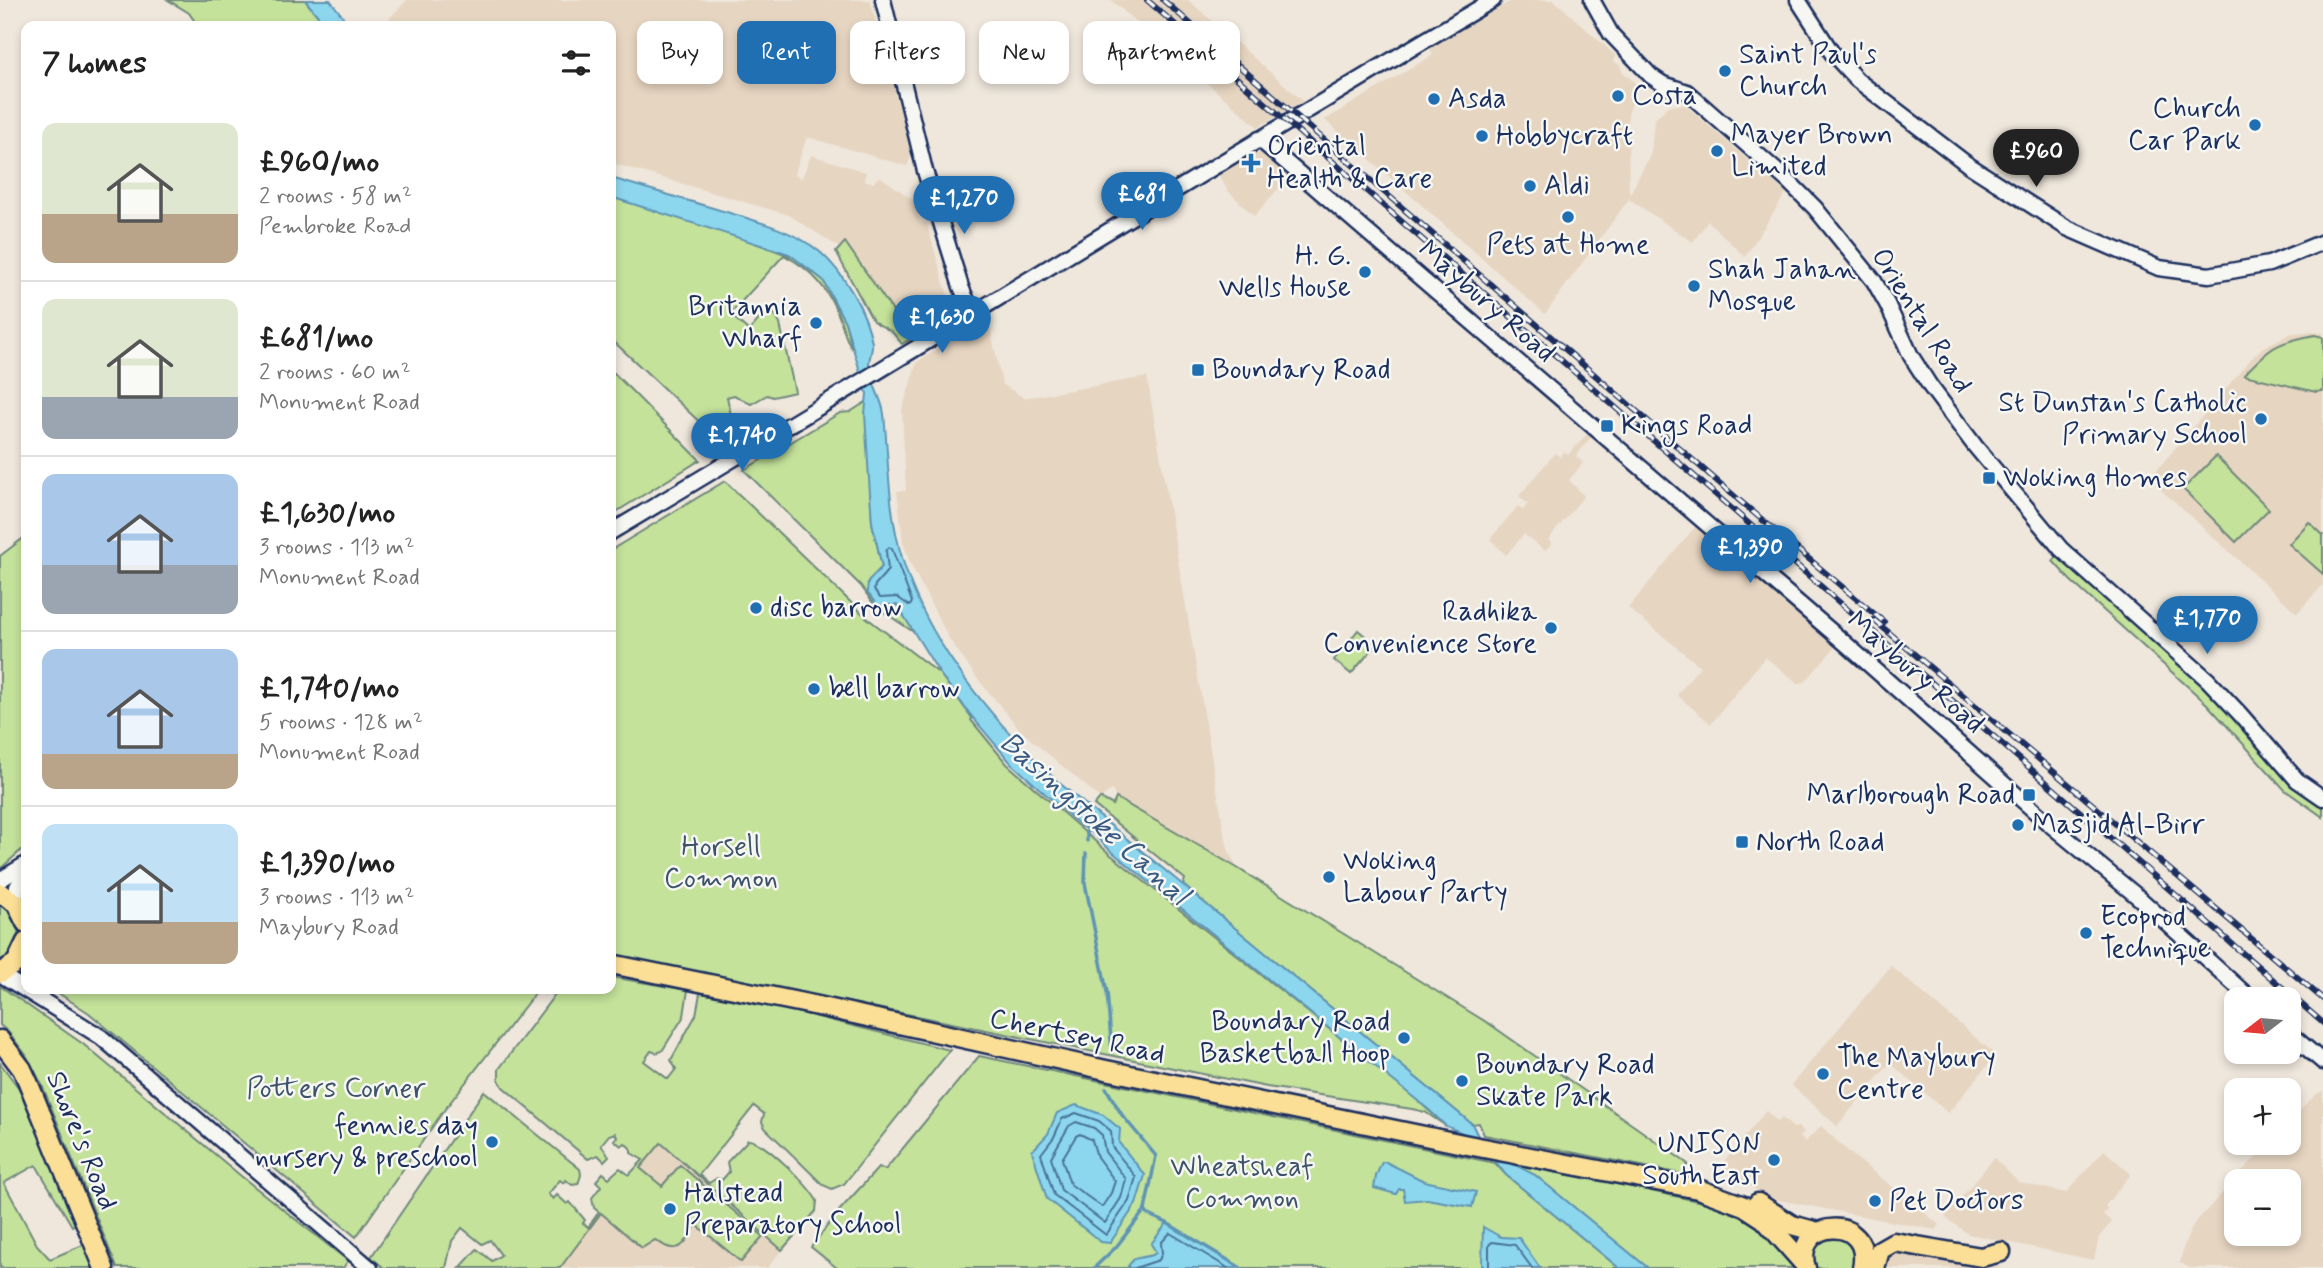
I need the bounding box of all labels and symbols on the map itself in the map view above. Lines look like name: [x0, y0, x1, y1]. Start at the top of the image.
place label: Saint Paul's Church: [1739, 37, 1877, 106]
marker: Saint Paul's Church: [1717, 63, 1733, 79]
place label: Costa: [1632, 78, 1697, 115]
place label: Asda: [1448, 81, 1506, 118]
marker: Costa: [1610, 88, 1626, 104]
marker: Asda: [1426, 91, 1442, 107]
place label: Church Car Park: [2128, 91, 2241, 160]
place label: Mayer Brown Limited: [1731, 117, 1893, 186]
marker: Church Car Park: [2247, 117, 2263, 133]
place label: Hobbycraft: [1496, 118, 1633, 155]
marker: Hobbycraft: [1474, 128, 1490, 144]
place label: Oriental Health & Care: [1267, 129, 1432, 198]
pin: £960: [1995, 130, 2077, 189]
marker: Mayer Brown Limited: [1709, 143, 1725, 159]
marker: Oriental Health & Care: [1241, 153, 1261, 173]
place label: Aldi: [1544, 168, 1590, 205]
pin: £681: [1101, 173, 1183, 232]
pin: £1,270: [907, 176, 1021, 236]
marker: Aldi: [1522, 178, 1538, 194]
marker: Pets at Home: [1560, 209, 1576, 225]
place label: Pets at Home: [1487, 227, 1649, 264]
street label: Maybury Road: [1410, 232, 1562, 372]
place label: H. G. Wells House: [1219, 238, 1351, 307]
street label: Oriental Road: [1862, 241, 1980, 401]
place label: Shah Jahan Mosque: [1708, 252, 1856, 321]
marker: H. G. Wells House: [1357, 264, 1373, 280]
marker: Shah Jahan Mosque: [1686, 278, 1702, 294]
place label: Britannia Wharf: [688, 289, 802, 358]
pin: £1,630: [885, 296, 999, 355]
marker: Britannia Wharf: [808, 315, 824, 331]
place label: Boundary Road: [1212, 352, 1391, 389]
marker: Boundary Road: [1190, 362, 1206, 378]
place label: St Dunstan's Catholic Primary School: [1998, 385, 2247, 454]
place label: Kings Road: [1621, 408, 1752, 447]
marker: St Dunstan's Catholic Primary School: [2253, 411, 2269, 427]
pin: £1,740: [685, 414, 799, 473]
marker: Kings Road: [1599, 418, 1615, 434]
place label: Woking Homes: [2003, 460, 2187, 497]
marker: Woking Homes: [1981, 470, 1997, 486]
pin: £1,390: [1693, 526, 1807, 585]
place label: disc barrow: [770, 590, 902, 627]
place label: Radhika Convenience Store: [1323, 594, 1537, 663]
pin: £1,770: [2150, 596, 2264, 656]
marker: disc barrow: [748, 600, 764, 616]
street label: Maybury Road: [1839, 603, 1991, 743]
marker: Radhika Convenience Store: [1543, 620, 1559, 636]
place label: bell barrow: [828, 671, 960, 708]
marker: bell barrow: [806, 681, 822, 697]
water label: Basingstoke Canal: [990, 723, 1198, 916]
place label: Marlborough Road: [1807, 777, 2015, 814]
marker: Marlborough Road: [2021, 787, 2037, 803]
place label: Masjid Al-Birr: [2032, 807, 2205, 844]
marker: Masjid Al-Birr: [2010, 817, 2026, 833]
place label: North Road: [1756, 824, 1885, 861]
park label: Horsell Common: [664, 829, 778, 898]
marker: North Road: [1734, 834, 1750, 850]
place label: Woking Labour Party: [1343, 843, 1508, 912]
marker: Woking Labour Party: [1321, 869, 1337, 885]
place label: Ecoprod Technique: [2100, 899, 2211, 968]
marker: Ecoprod Technique: [2078, 925, 2094, 941]
north arrow: [2224, 987, 2301, 1064]
street label: Chertsey Road: [986, 1000, 1168, 1074]
place label: Boundary Road Basketball Hoop: [1200, 1004, 1390, 1073]
marker: Boundary Road Basketball Hoop: [1396, 1030, 1412, 1046]
place label: The Maybury Centre: [1837, 1040, 1996, 1109]
place label: Boundary Road Skate Park: [1476, 1047, 1655, 1116]
street label: Shore's Road: [36, 1066, 126, 1216]
marker: The Maybury Centre: [1815, 1066, 1831, 1082]
park label: Potters Corner: [246, 1071, 426, 1108]
marker: Boundary Road Skate Park: [1454, 1073, 1470, 1089]
place label: fennies day nursery & preschool: [255, 1108, 478, 1177]
place label: UNISON South East: [1642, 1126, 1761, 1195]
marker: fennies day nursery & preschool: [484, 1134, 500, 1150]
park label: Wheatsheaf Common: [1170, 1149, 1314, 1218]
marker: UNISON South East: [1766, 1152, 1782, 1168]
place label: Halstead Preparatory School: [684, 1175, 901, 1244]
place label: Pet Doctors: [1889, 1183, 2024, 1220]
marker: Pet Doctors: [1867, 1193, 1883, 1209]
marker: Halstead Preparatory School: [662, 1201, 678, 1217]

